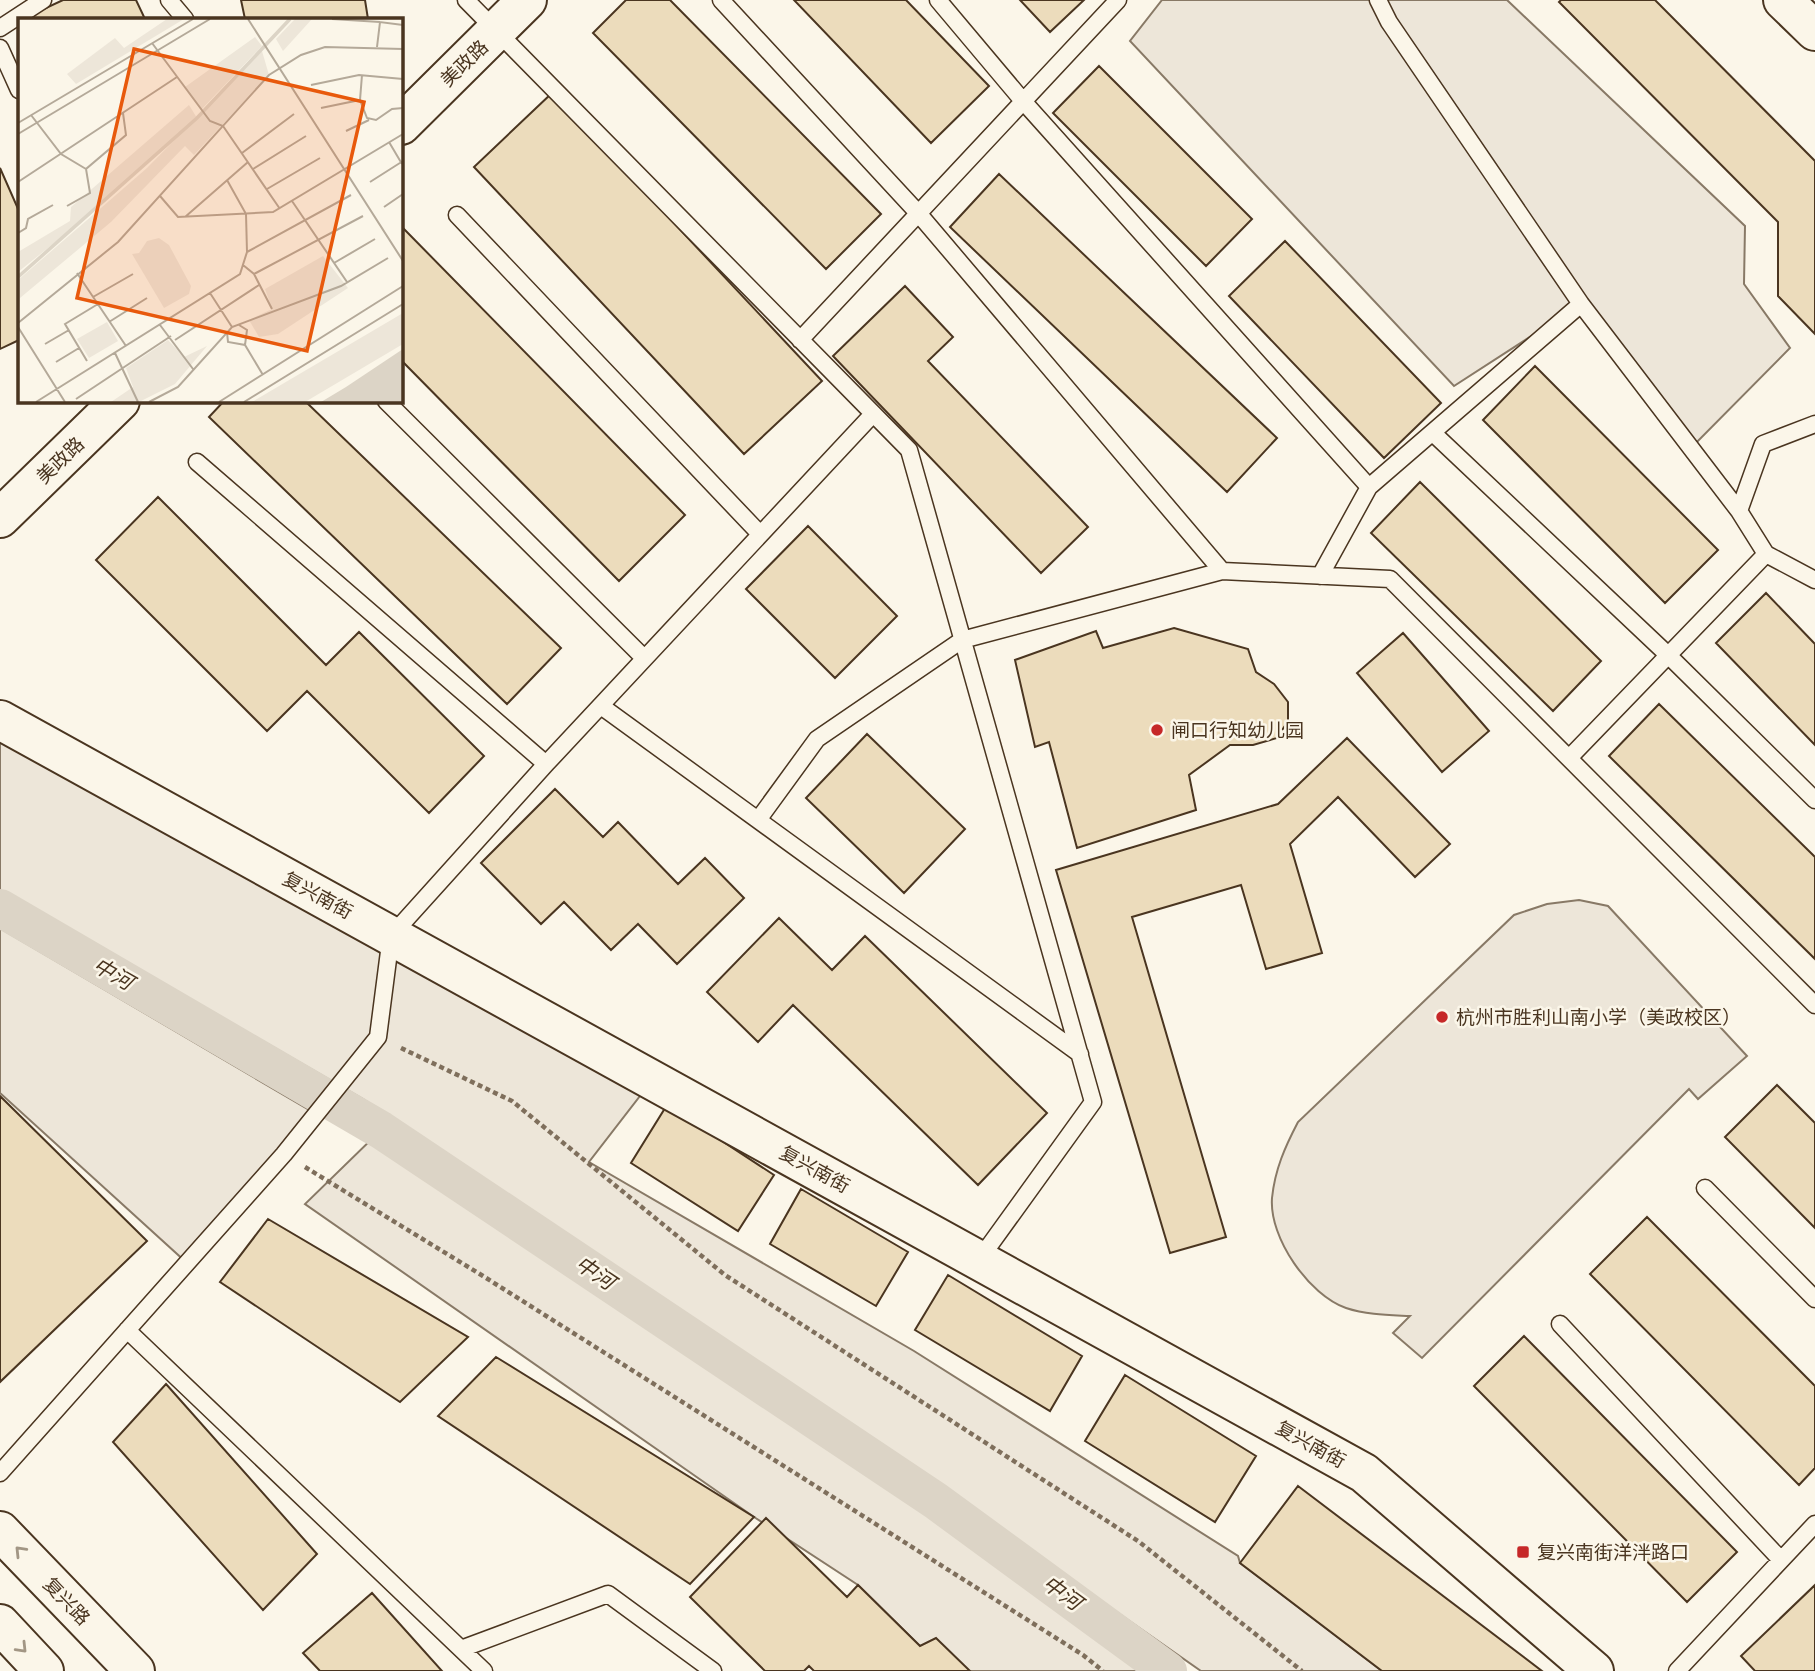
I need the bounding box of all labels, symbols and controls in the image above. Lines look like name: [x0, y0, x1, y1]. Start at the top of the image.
inset map: [18, 18, 402, 402]
street label: 美政路: [436, 35, 493, 91]
street label: 美政路: [32, 432, 89, 488]
place label: 闸口行知幼儿园: [1171, 719, 1304, 742]
marker: 闸口行知幼儿园: [1149, 722, 1165, 738]
street label: 复兴南街: [279, 867, 357, 924]
water label: 中河: [89, 952, 141, 997]
place label: 杭州市胜利山南小学（美政校区）: [1456, 1006, 1741, 1029]
marker: 杭州市胜利山南小学（美政校区）: [1434, 1009, 1450, 1025]
street label: 复兴南街: [776, 1141, 854, 1198]
water label: 中河: [571, 1250, 623, 1297]
street label: 复兴南街: [1272, 1416, 1350, 1473]
place label: 复兴南街洋泮路口: [1537, 1541, 1689, 1564]
marker: 复兴南街洋泮路口: [1515, 1544, 1531, 1560]
one-way arrow: [15, 1546, 28, 1559]
water label: 中河: [1038, 1570, 1090, 1617]
street label: 复兴路: [39, 1573, 95, 1630]
one-way arrow: [14, 1640, 27, 1653]

